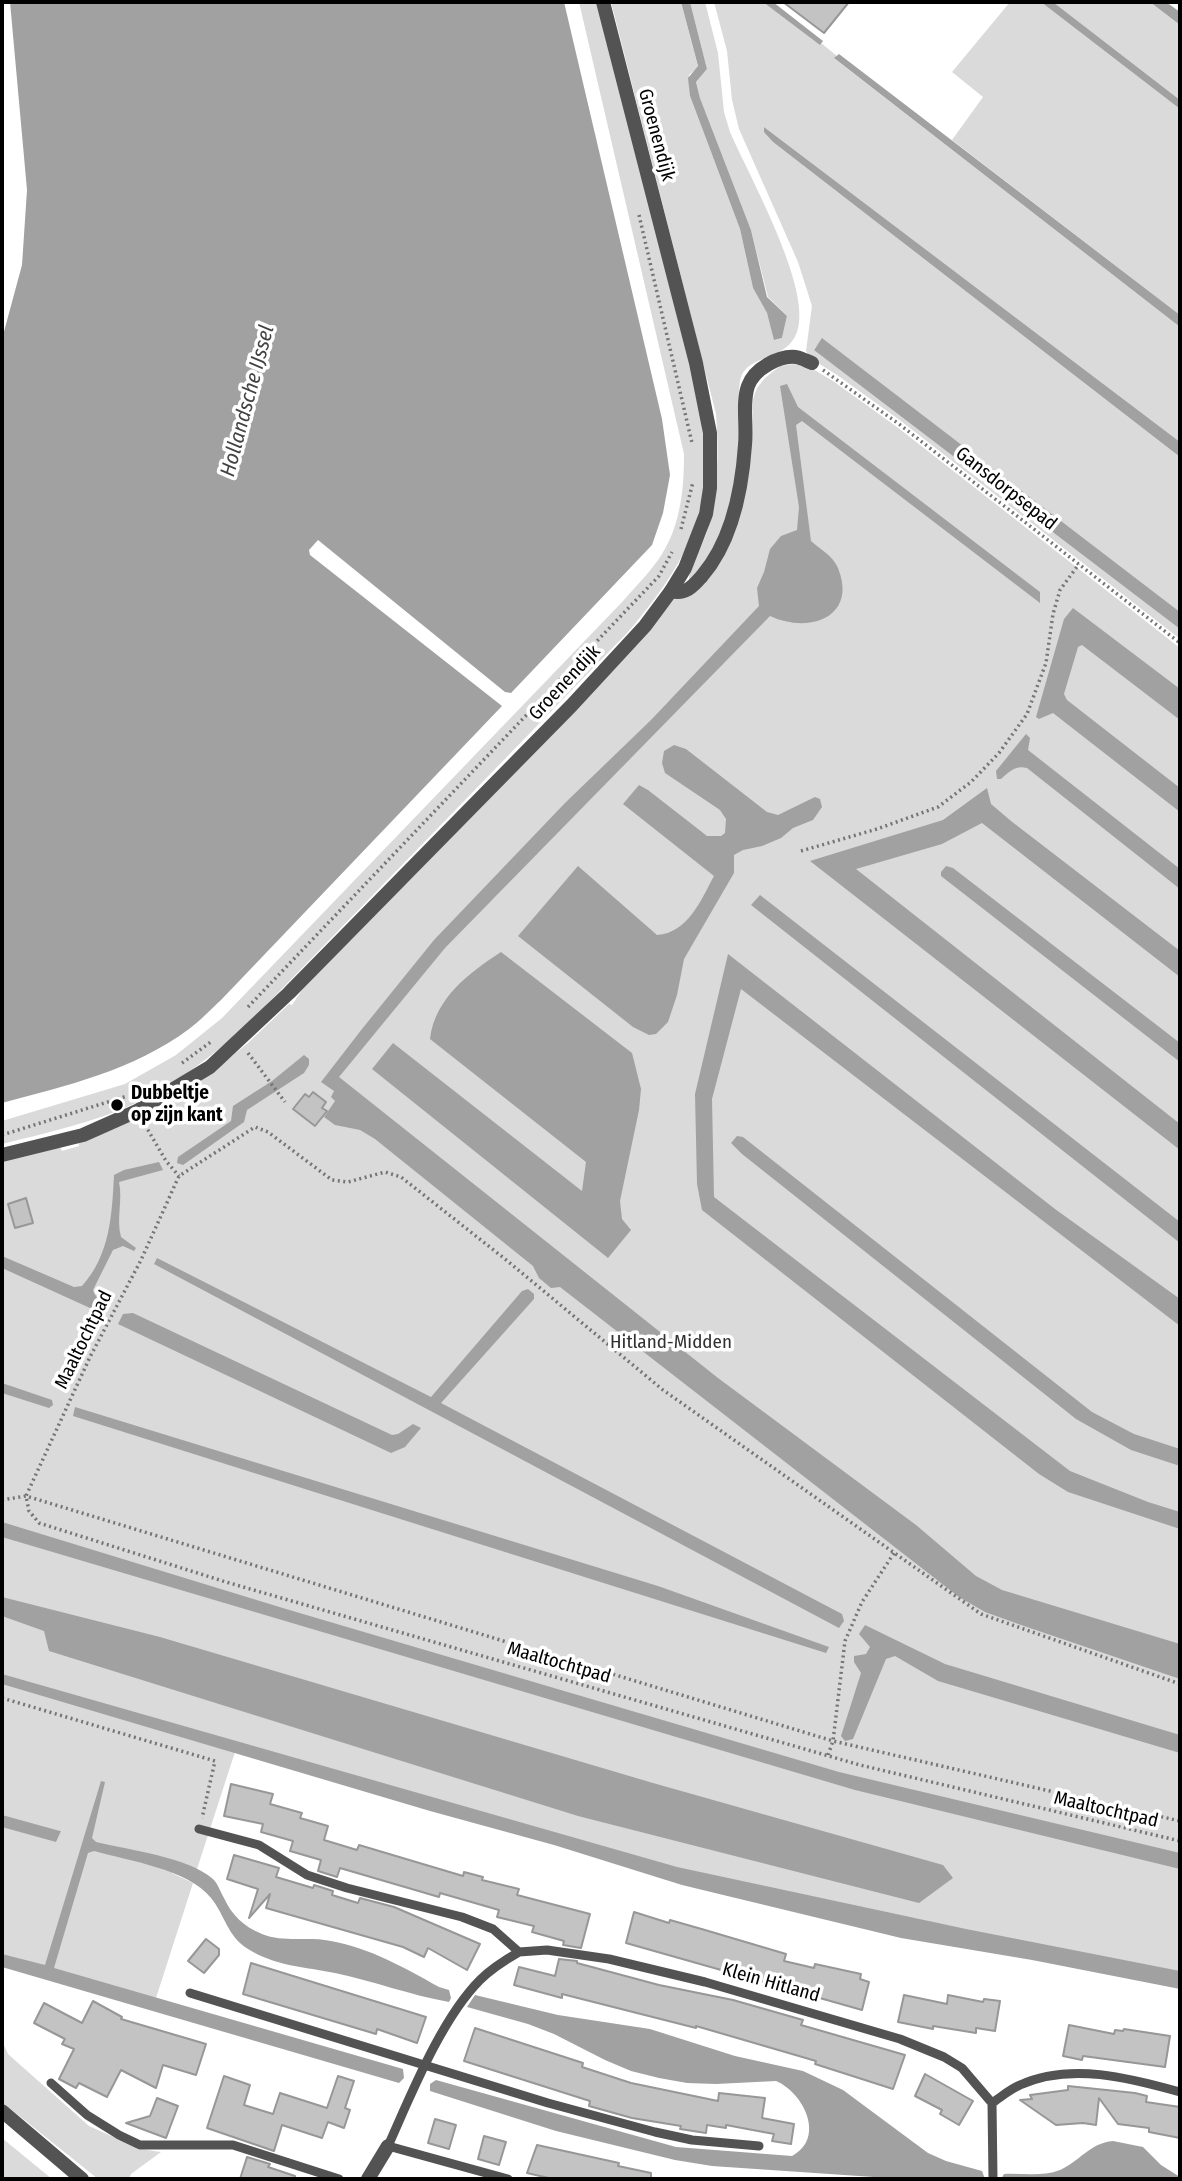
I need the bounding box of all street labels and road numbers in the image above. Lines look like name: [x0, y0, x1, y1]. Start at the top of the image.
street label: Groenendijk: [633, 86, 679, 184]
street label: Gansdorpsepad: [951, 442, 1061, 536]
street label: Groenendijk: [524, 641, 606, 725]
street label: Maaltochtpad: [50, 1287, 118, 1393]
street label: Maaltochtpad: [505, 1637, 613, 1689]
street label: Maaltochtpad: [1052, 1787, 1160, 1833]
street label: Klein Hitland: [720, 1958, 822, 2008]

